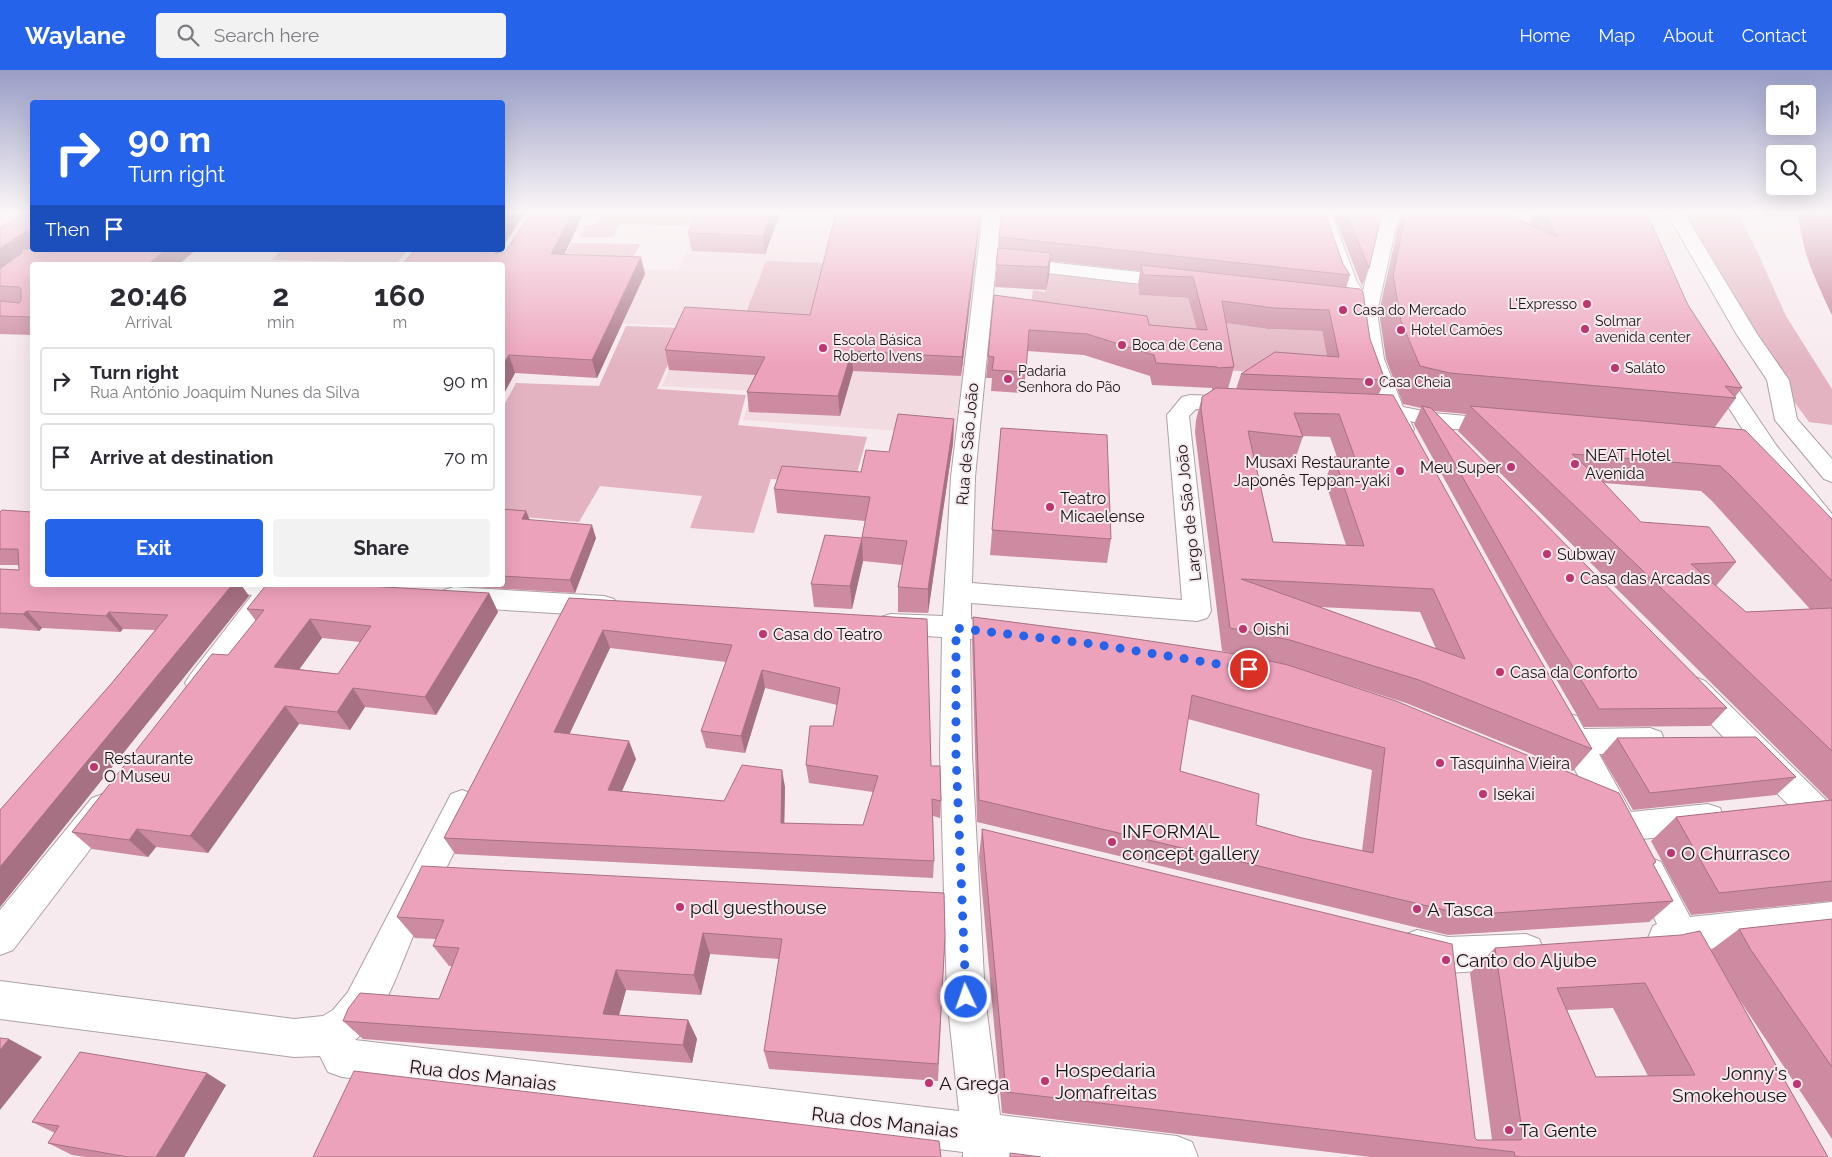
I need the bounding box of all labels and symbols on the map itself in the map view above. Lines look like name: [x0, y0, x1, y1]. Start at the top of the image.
place label: L'Expresso: [1508, 296, 1577, 312]
marker: L'Expresso: [1581, 298, 1593, 310]
place label: Casa do Mercado: [1353, 302, 1466, 318]
marker: Casa do Mercado: [1337, 304, 1349, 316]
place label: Solmar avenida center: [1595, 313, 1691, 345]
place label: Hotel Camões: [1411, 322, 1503, 338]
marker: Solmar avenida center: [1579, 323, 1591, 335]
marker: Hotel Camões: [1395, 324, 1407, 336]
place label: Escola Básica Roberto Ivens: [833, 332, 923, 364]
place label: Boca de Cena: [1132, 337, 1223, 353]
marker: Boca de Cena: [1116, 339, 1128, 351]
marker: Escola Básica Roberto Ivens: [817, 342, 829, 354]
place label: Saláto: [1625, 360, 1665, 376]
marker: Saláto: [1609, 362, 1621, 374]
place label: Padaria Senhora do Pão: [1018, 363, 1121, 395]
marker: Padaria Senhora do Pão: [1002, 373, 1014, 385]
place label: Casa Cheia: [1379, 374, 1451, 390]
marker: Casa Cheia: [1363, 376, 1375, 388]
street label: Rua de São João: [953, 382, 982, 506]
street label: Largo de São João: [1172, 444, 1205, 582]
place label: NEAT Hotel Avenida: [1585, 446, 1671, 483]
place label: Musaxi Restaurante Japonês Teppan-yaki: [1233, 453, 1390, 490]
place label: Meu Super: [1420, 458, 1501, 477]
marker: NEAT Hotel Avenida: [1569, 458, 1581, 470]
marker: Meu Super: [1505, 461, 1517, 473]
marker: Musaxi Restaurante Japonês Teppan-yaki: [1394, 465, 1406, 477]
place label: Teatro Micaelense: [1060, 489, 1145, 526]
marker: Teatro Micaelense: [1044, 501, 1056, 513]
place label: Subway: [1557, 545, 1616, 564]
marker: Subway: [1541, 548, 1553, 560]
place label: Casa das Arcadas: [1580, 569, 1711, 588]
marker: Casa das Arcadas: [1564, 572, 1576, 584]
place label: Oishi: [1253, 620, 1289, 639]
marker: Oishi: [1237, 623, 1249, 635]
place label: Casa do Teatro: [773, 625, 883, 644]
marker: Casa do Teatro: [757, 628, 769, 640]
pin: [1228, 648, 1270, 690]
place label: Casa da Conforto: [1510, 663, 1638, 682]
marker: Casa da Conforto: [1494, 666, 1506, 678]
place label: Restaurante O Museu: [104, 749, 193, 786]
place label: Tasquinha Vieira: [1450, 754, 1570, 773]
marker: Tasquinha Vieira: [1434, 757, 1446, 769]
marker: Restaurante O Museu: [88, 761, 100, 773]
place label: Isekai: [1493, 785, 1535, 804]
marker: Isekai: [1477, 788, 1489, 800]
place label: INFORMAL concept gallery: [1122, 820, 1260, 864]
marker: INFORMAL concept gallery: [1106, 836, 1118, 848]
place label: O Churrasco: [1681, 842, 1790, 864]
marker: O Churrasco: [1665, 847, 1677, 859]
place label: pdl guesthouse: [690, 896, 827, 918]
place label: A Tasca: [1427, 898, 1493, 920]
marker: pdl guesthouse: [674, 901, 686, 913]
marker: A Tasca: [1411, 903, 1423, 915]
place label: Canto do Aljube: [1456, 949, 1597, 971]
marker: Canto do Aljube: [1440, 954, 1452, 966]
position arrow: [939, 970, 991, 1022]
street label: Rua dos Manaias: [408, 1055, 558, 1095]
place label: Hospedaria Jomafreitas: [1055, 1059, 1157, 1103]
place label: Jonny's Smokehouse: [1672, 1062, 1787, 1106]
place label: A Grega: [939, 1072, 1009, 1094]
marker: Hospedaria Jomafreitas: [1039, 1075, 1051, 1087]
marker: A Grega: [923, 1077, 935, 1089]
marker: Jonny's Smokehouse: [1791, 1078, 1803, 1090]
street label: Rua dos Manaias: [810, 1102, 960, 1142]
place label: Ta Gente: [1519, 1119, 1597, 1141]
marker: Ta Gente: [1503, 1124, 1515, 1136]

